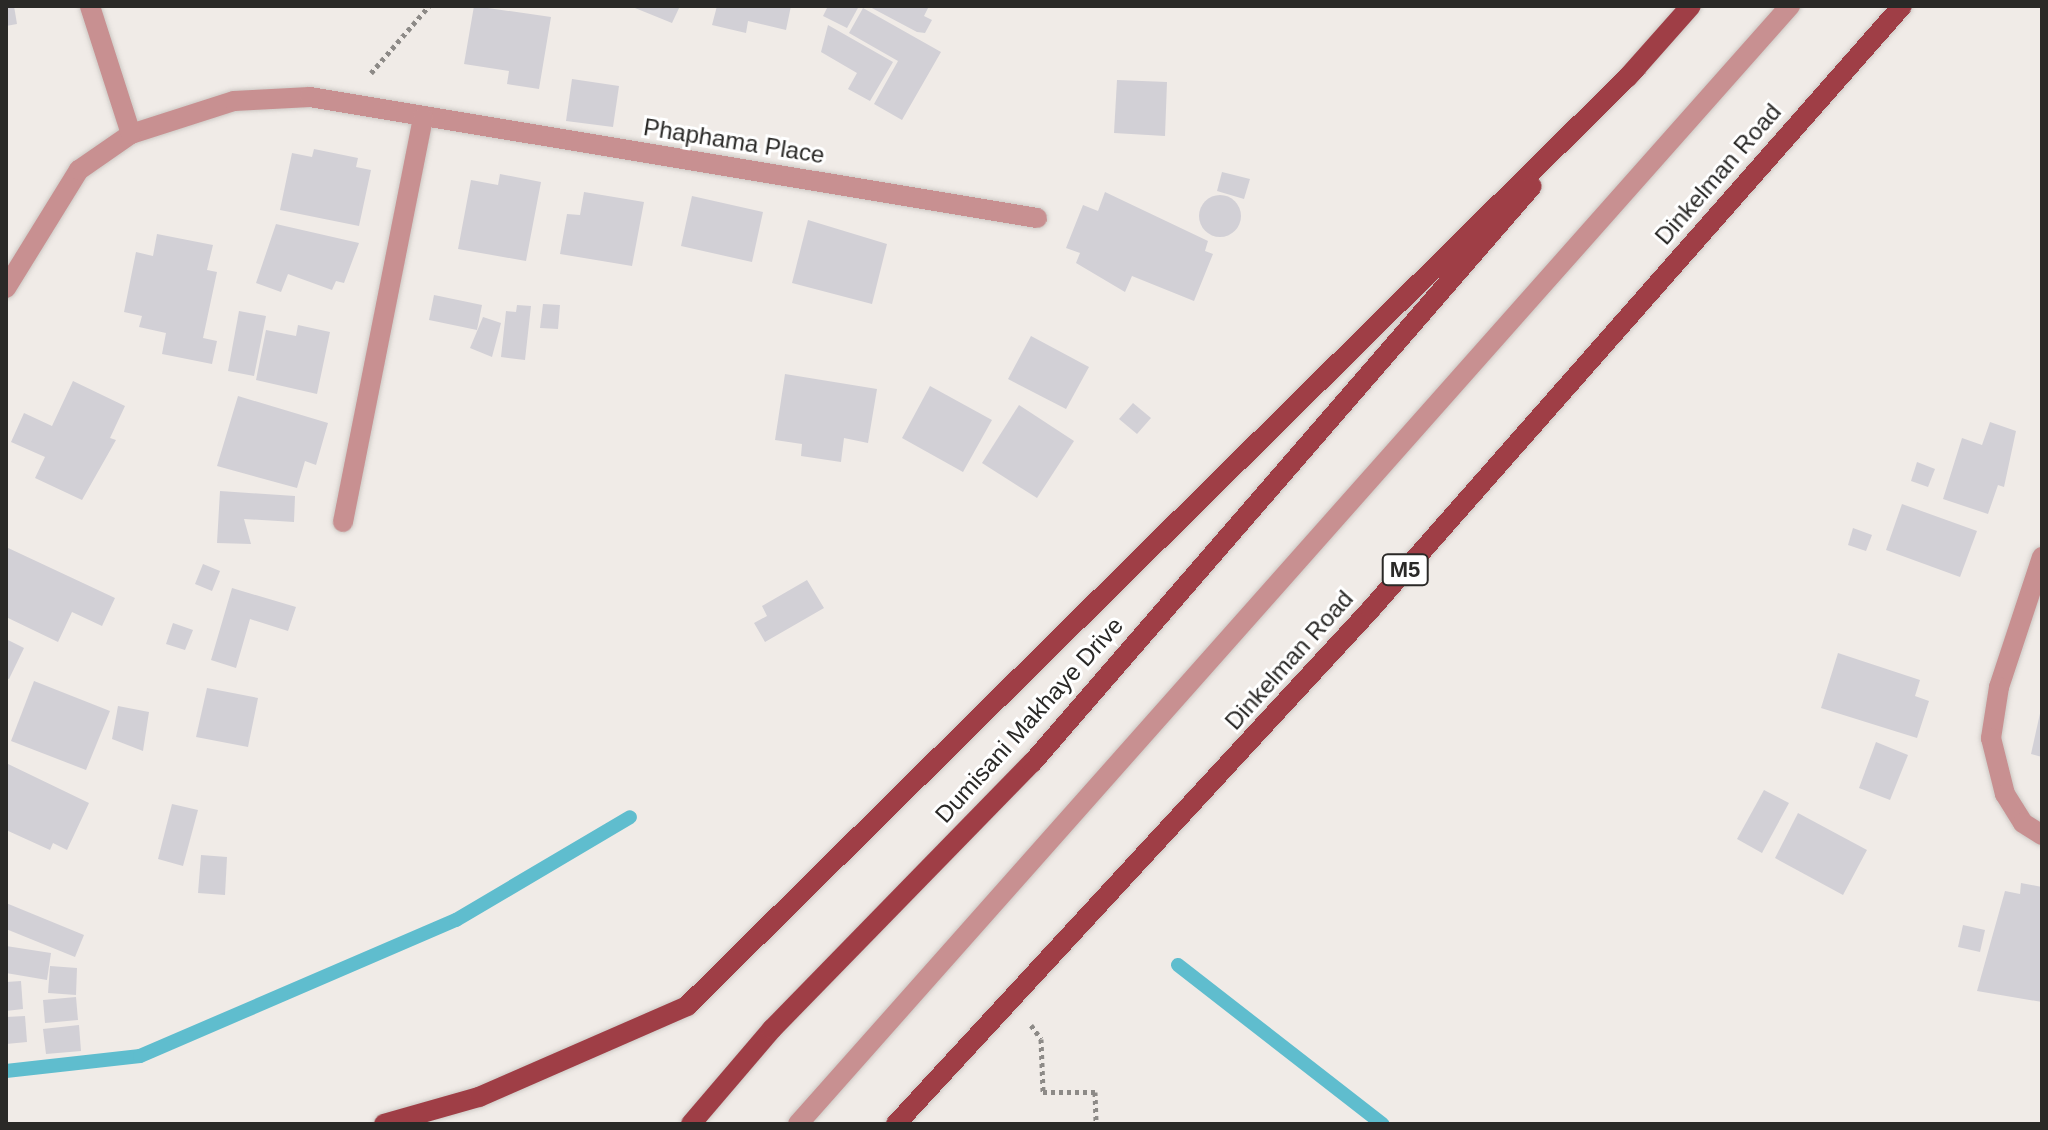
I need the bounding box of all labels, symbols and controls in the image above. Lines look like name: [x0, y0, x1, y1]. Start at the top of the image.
street label: Dinkelman Road: [1649, 98, 1787, 250]
street label: Phaphama Place: [641, 112, 827, 170]
road number: M5: [1381, 552, 1429, 588]
street label: Dinkelman Road: [1219, 584, 1359, 736]
street label: Dumisani Makhaye Drive: [929, 611, 1129, 829]

